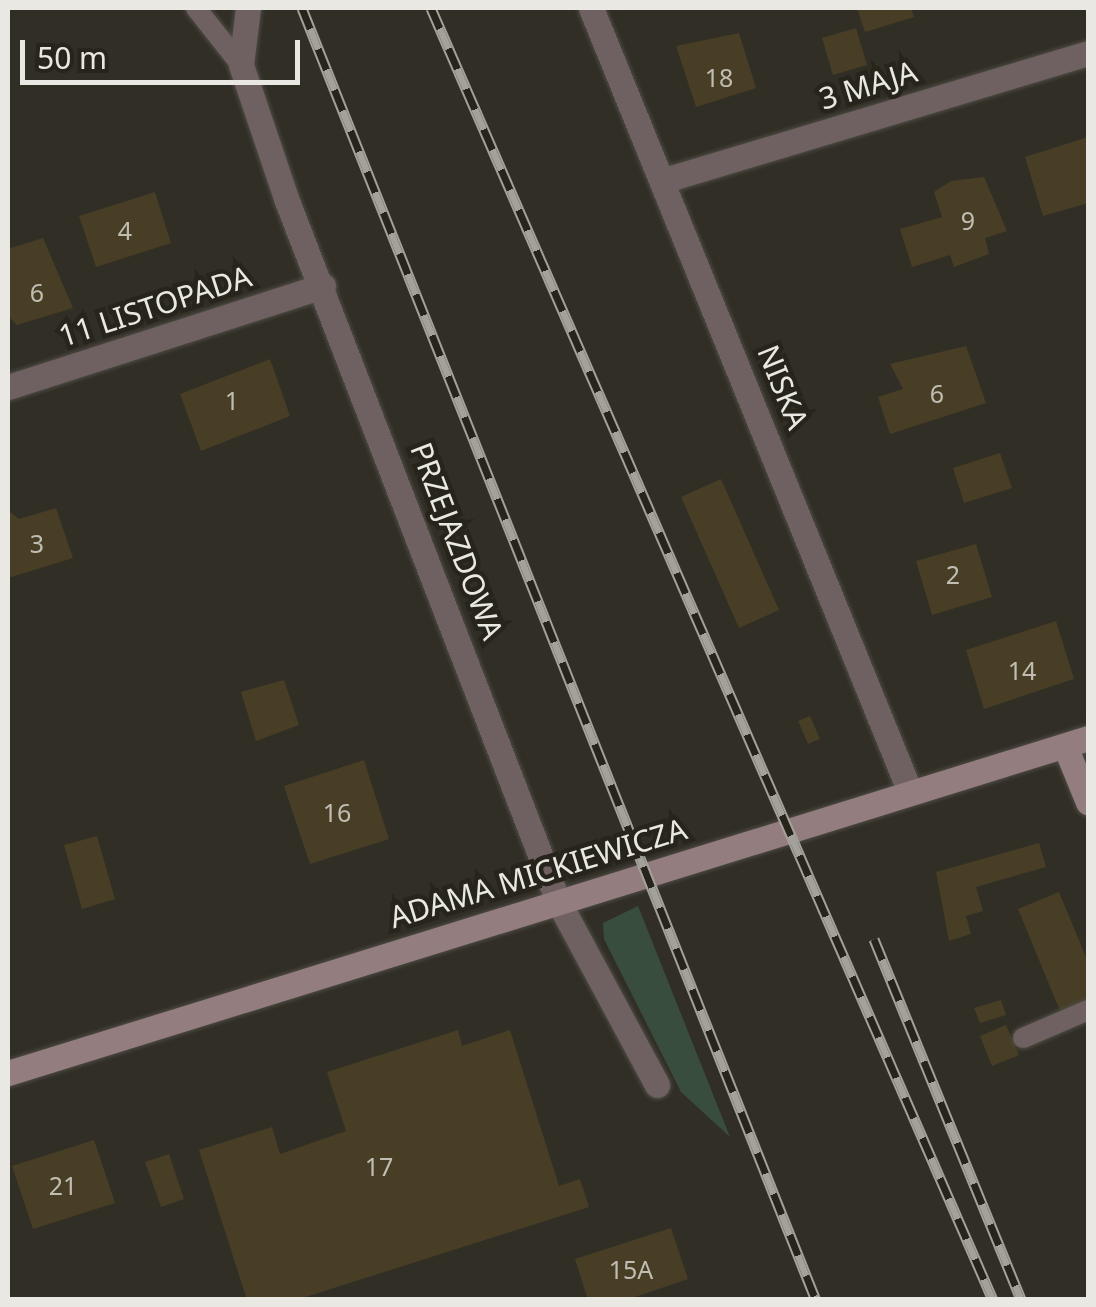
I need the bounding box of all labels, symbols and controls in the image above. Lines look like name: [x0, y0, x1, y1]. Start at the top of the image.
scale bar: [25, 20, 305, 82]
text: 50 m: [37, 37, 107, 78]
street label: 3 MAJA: [815, 53, 921, 117]
house number: 18: [705, 62, 733, 92]
house number: 9: [961, 205, 975, 235]
house number: 4: [118, 215, 132, 245]
street label: 11 LISTOPADA: [54, 258, 256, 354]
house number: 6: [30, 277, 44, 307]
street label: NISKA: [750, 340, 816, 434]
house number: 6: [930, 378, 944, 408]
house number: 1: [225, 385, 239, 415]
street label: PRZEJAZDOWA: [403, 438, 511, 644]
house number: 3: [30, 528, 44, 558]
house number: 2: [946, 559, 960, 589]
house number: 14: [1008, 655, 1036, 685]
house number: 16: [323, 797, 351, 827]
street label: ADAMA MICKIEWICZA: [385, 811, 691, 935]
house number: 17: [365, 1151, 393, 1181]
house number: 21: [49, 1170, 77, 1200]
house number: 15A: [609, 1254, 653, 1284]

